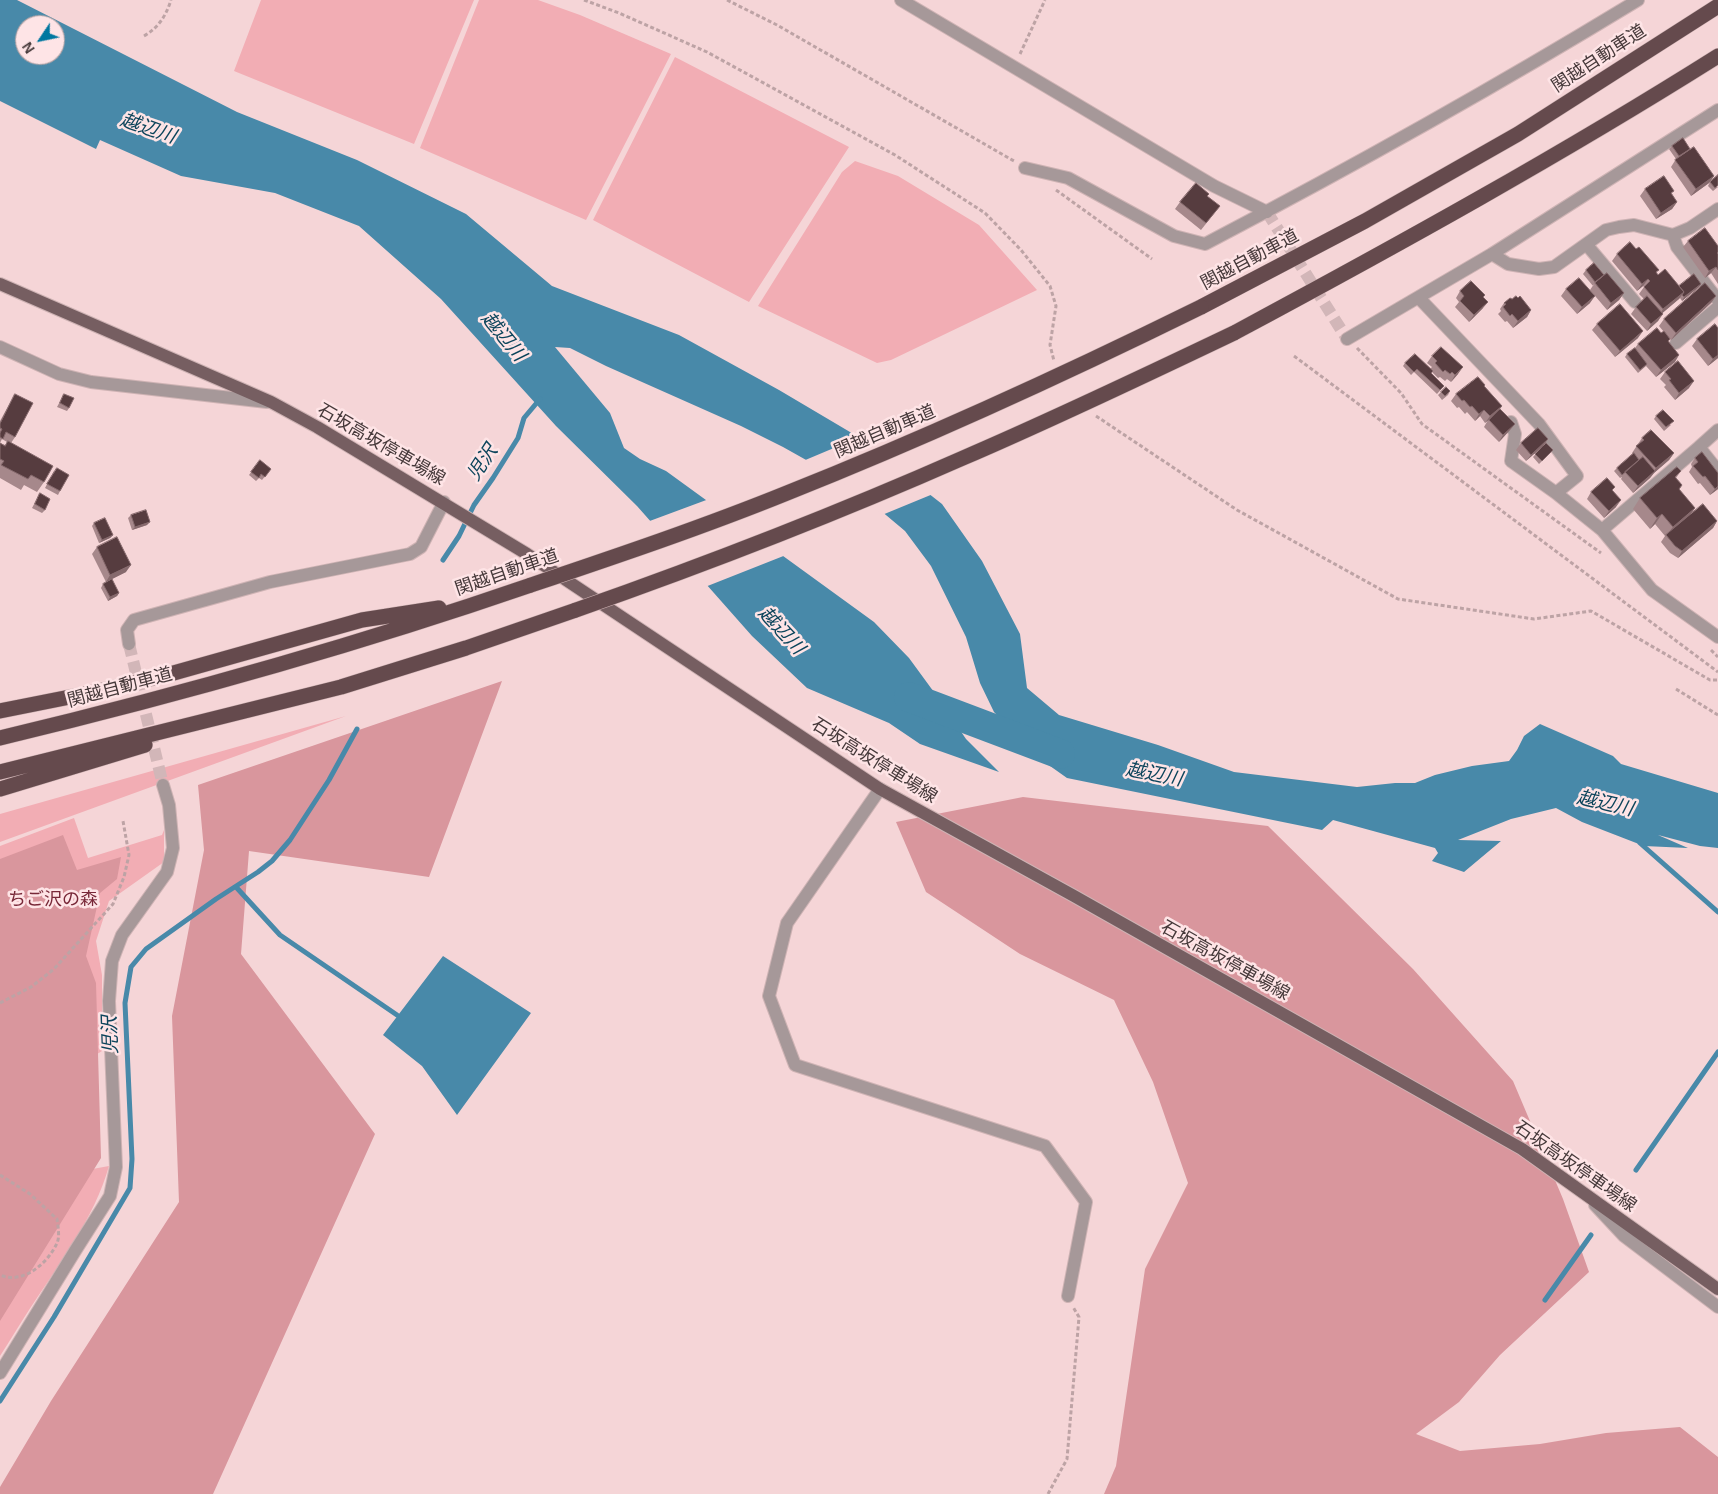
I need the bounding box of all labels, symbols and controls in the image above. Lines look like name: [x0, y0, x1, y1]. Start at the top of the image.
north arrow: [15, 15, 65, 65]
street label: 関越自動車道: [1548, 21, 1650, 97]
text: N: [19, 39, 38, 56]
water label: 越辺川: [117, 109, 179, 149]
street label: 関越自動車道: [1197, 225, 1303, 295]
water label: 越辺川: [476, 308, 530, 366]
street label: 石坂高坂停車場線: [313, 400, 449, 490]
street label: 関越自動車道: [831, 401, 939, 463]
water label: 児沢: [463, 441, 503, 485]
street label: 関越自動車道: [452, 545, 562, 601]
water label: 越辺川: [753, 602, 809, 660]
street label: 関越自動車道: [65, 664, 175, 712]
street label: 石坂高坂停車場線: [807, 714, 941, 808]
water label: 越辺川: [1124, 758, 1184, 792]
water label: 越辺川: [1575, 786, 1635, 822]
park label: ちご沢の森: [8, 889, 98, 911]
street label: 石坂高坂停車場線: [1157, 917, 1293, 1005]
water label: 児沢: [99, 1016, 123, 1054]
street label: 石坂高坂停車場線: [1510, 1117, 1640, 1217]

